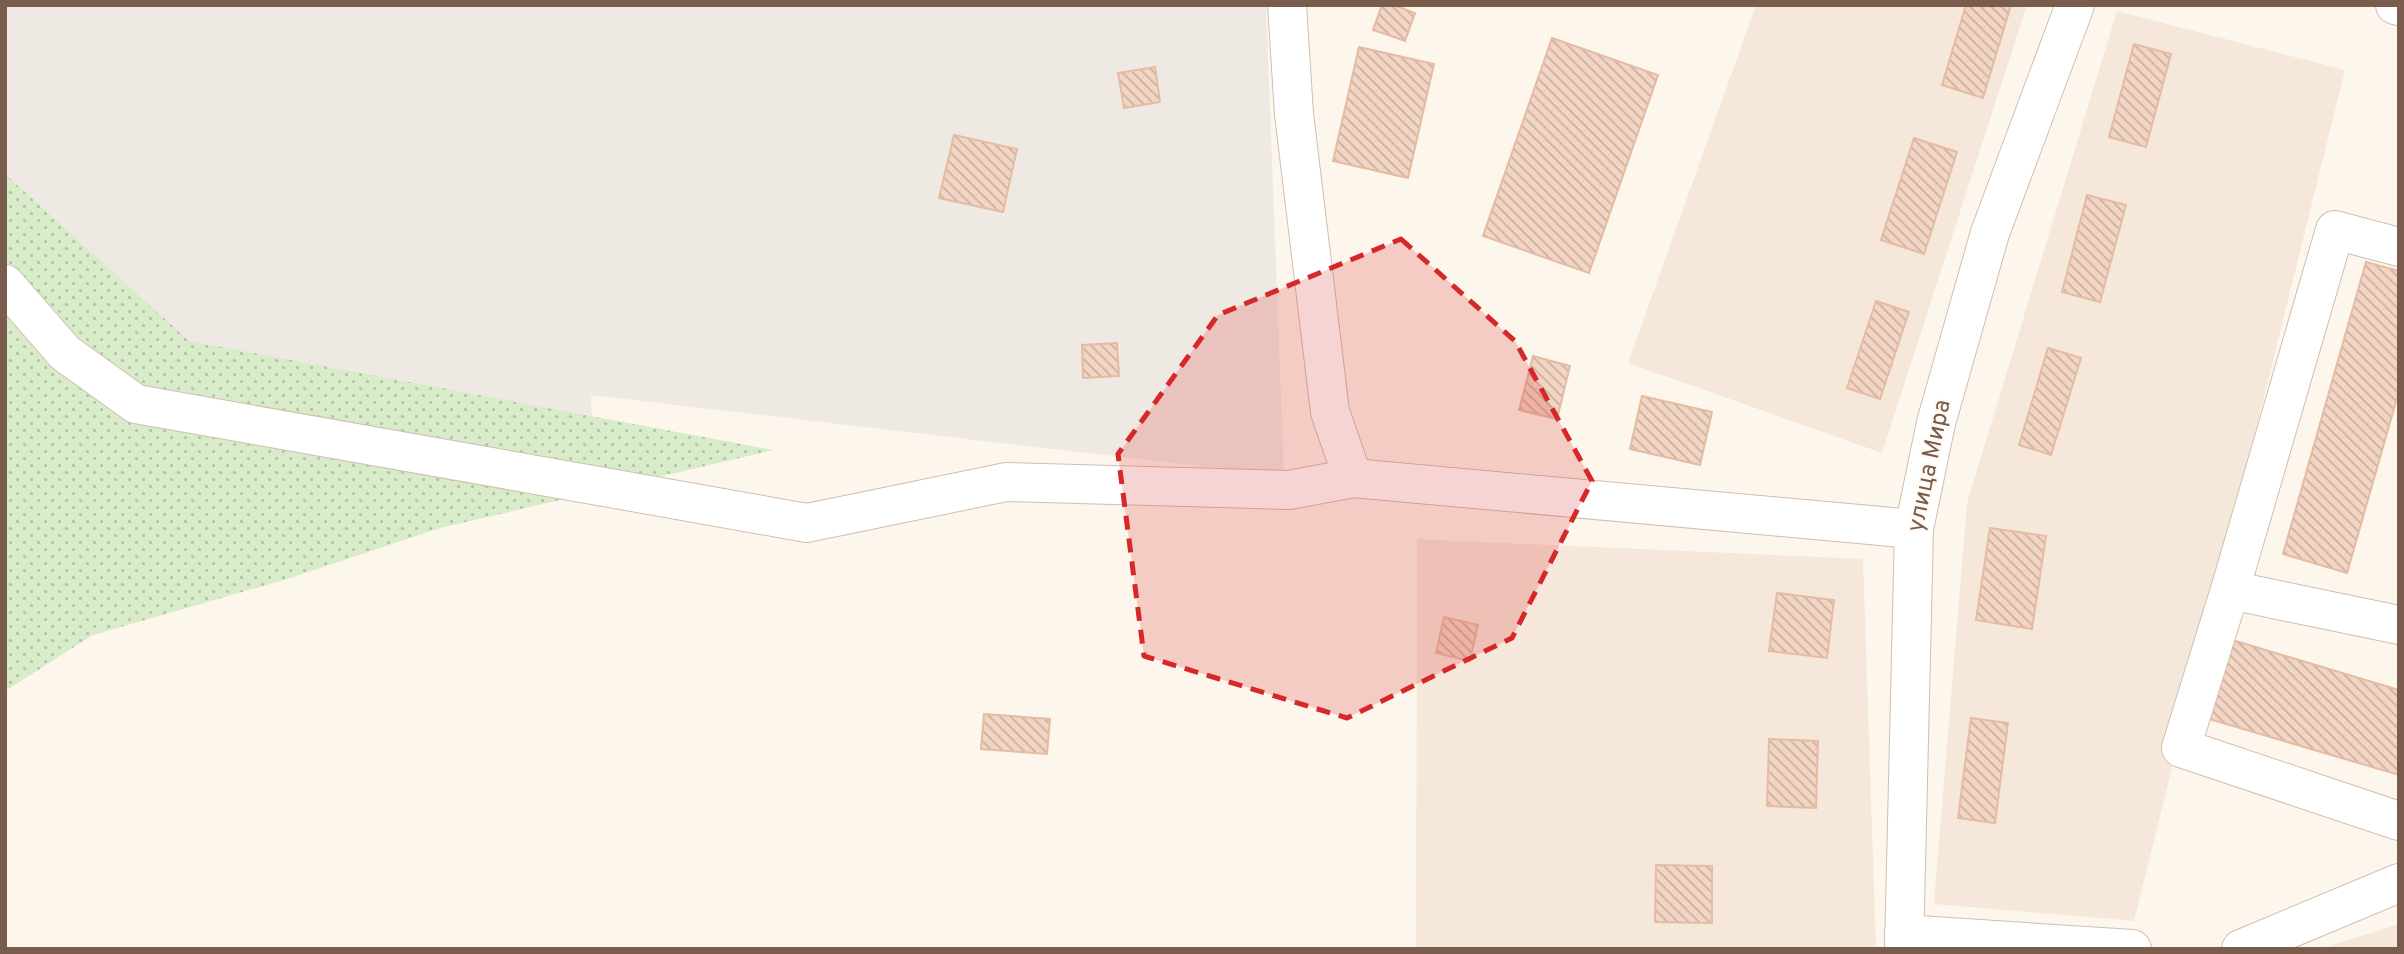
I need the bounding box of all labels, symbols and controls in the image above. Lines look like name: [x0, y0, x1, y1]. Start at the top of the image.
street label: улица Мира: [1901, 397, 1959, 535]

